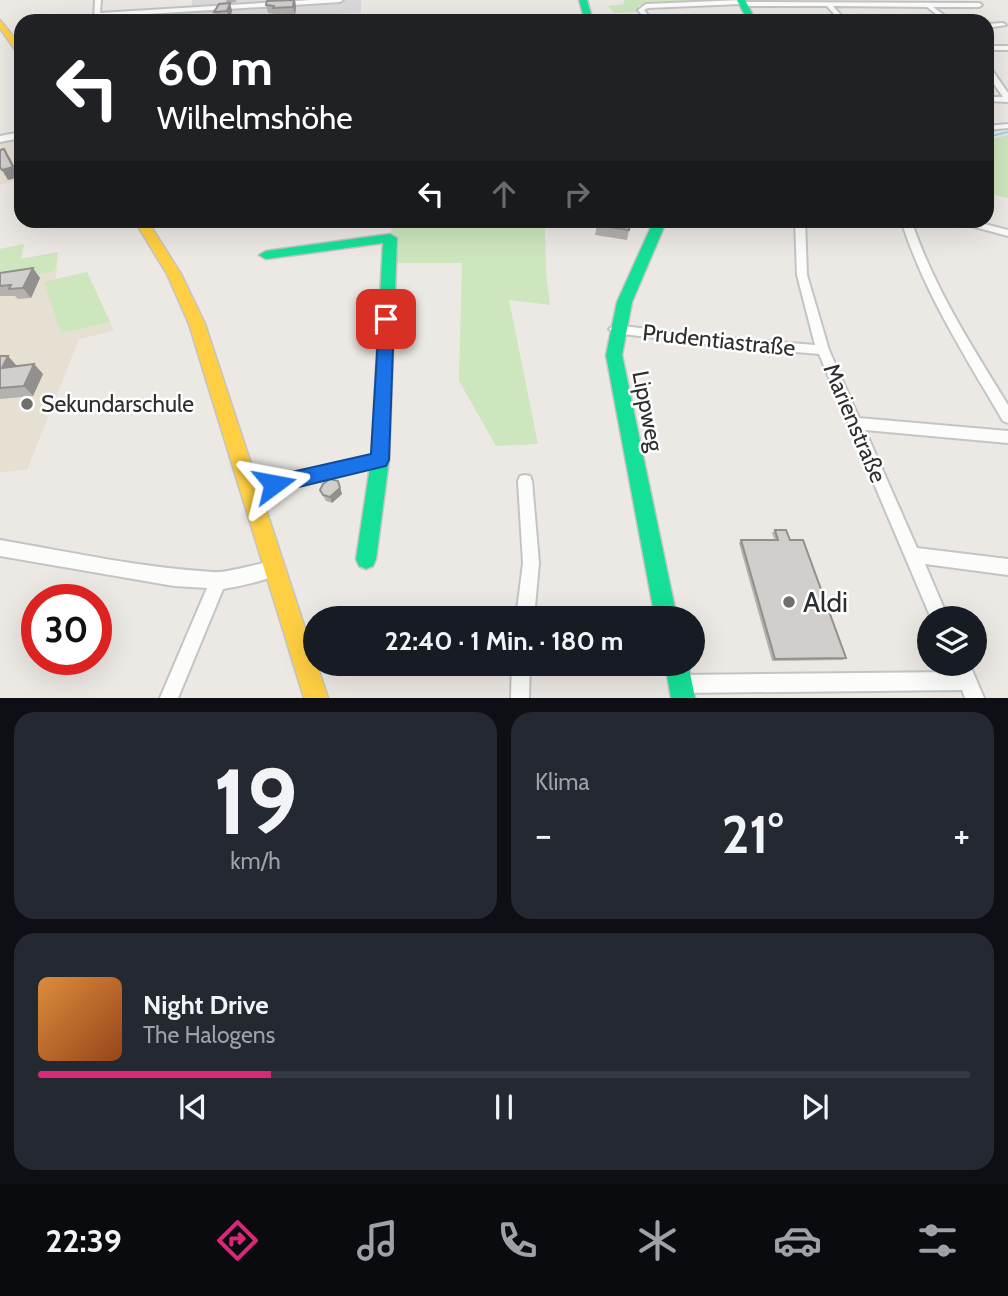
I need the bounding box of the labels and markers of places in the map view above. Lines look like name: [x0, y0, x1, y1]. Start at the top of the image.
pin: [356, 289, 416, 349]
place label: Sekundarschule: [41, 390, 194, 418]
marker: Sekundarschule: [19, 396, 35, 412]
place label: Aldi: [803, 585, 848, 619]
marker: Aldi: [781, 594, 797, 610]

